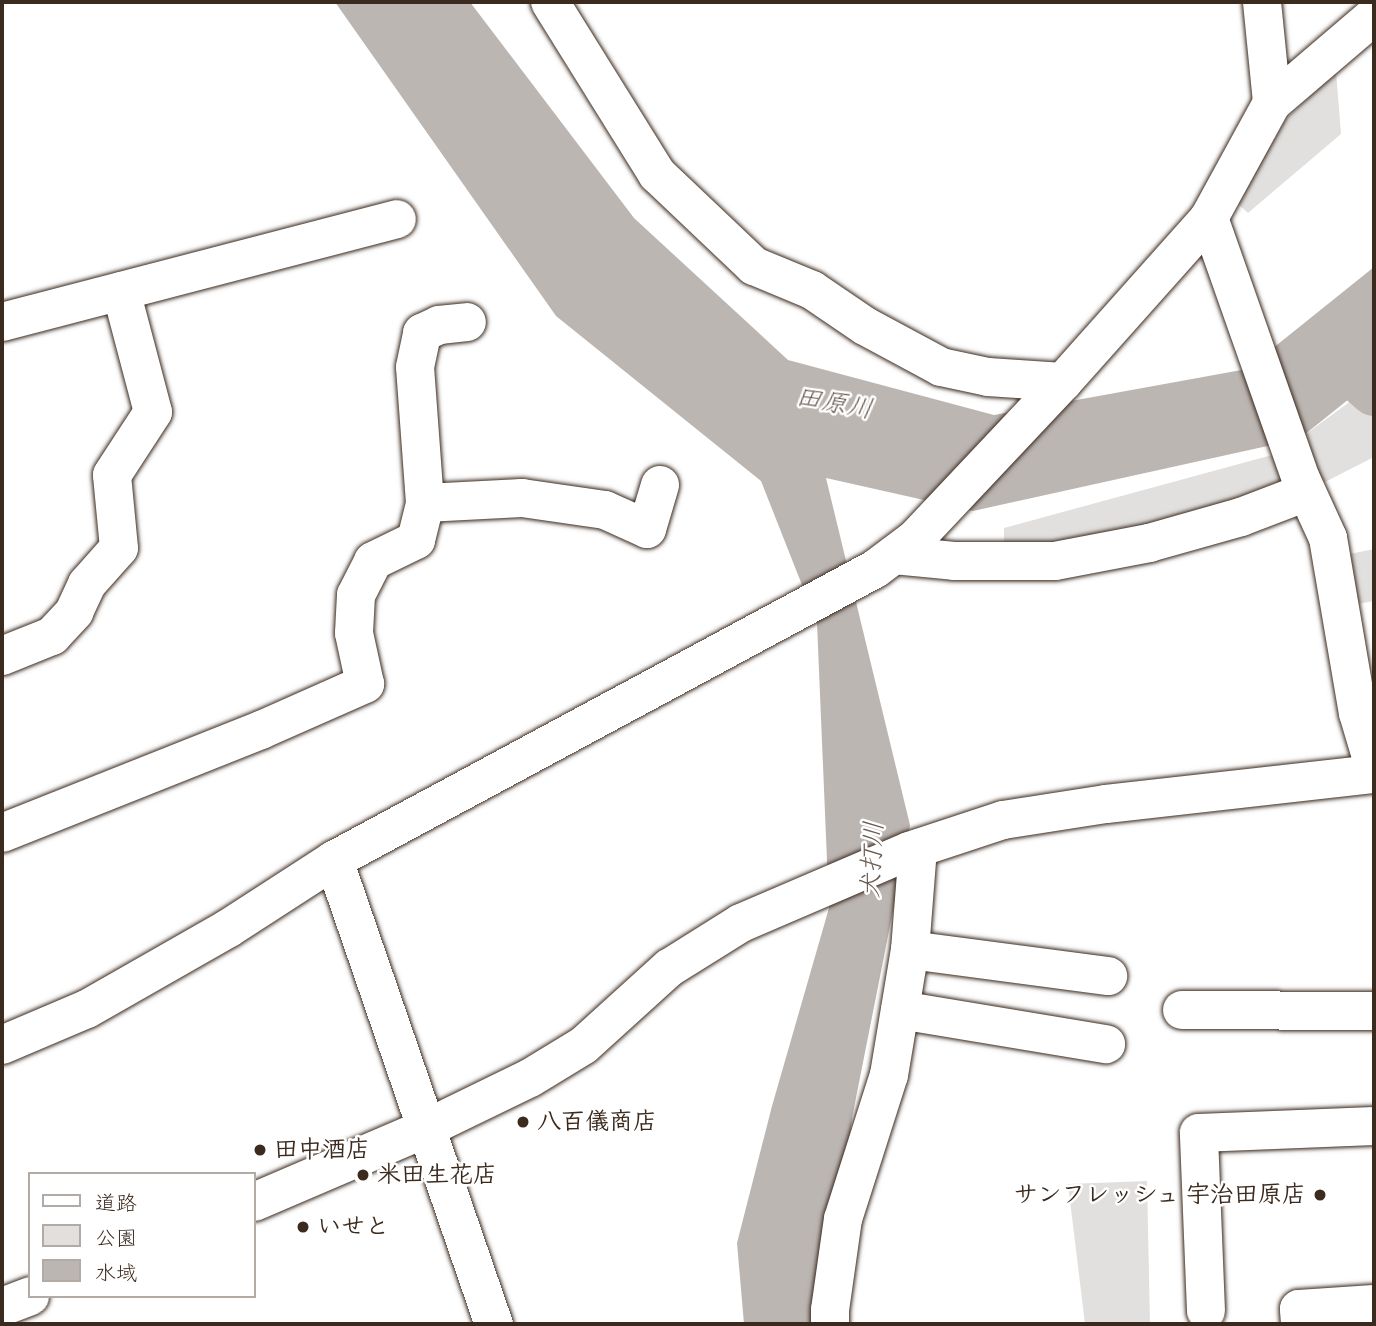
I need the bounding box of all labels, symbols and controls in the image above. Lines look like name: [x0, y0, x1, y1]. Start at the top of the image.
water label: 田原川: [793, 382, 875, 426]
water label: 犬打川: [855, 820, 891, 900]
place label: 八百儀商店: [537, 1108, 657, 1136]
marker: 八百儀商店: [515, 1114, 531, 1130]
place label: 田中酒店: [274, 1136, 370, 1164]
marker: 田中酒店: [252, 1142, 268, 1158]
place label: 米田生花店: [377, 1161, 497, 1189]
marker: 米田生花店: [355, 1167, 371, 1183]
legend: [28, 1172, 256, 1298]
place label: サンフレッシュ 宇治田原店: [1012, 1181, 1306, 1209]
marker: サンフレッシュ 宇治田原店: [1312, 1187, 1328, 1203]
text: 道路: [95, 1191, 137, 1216]
place label: いせと: [317, 1213, 389, 1241]
marker: いせと: [295, 1219, 311, 1235]
text: 公園: [95, 1226, 137, 1251]
text: 水域: [95, 1261, 137, 1286]

